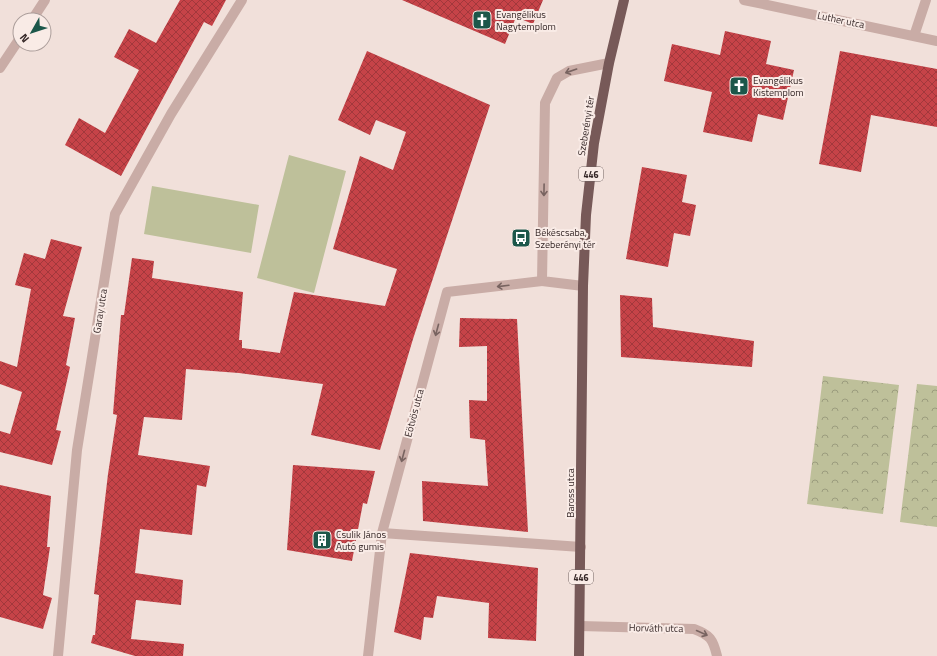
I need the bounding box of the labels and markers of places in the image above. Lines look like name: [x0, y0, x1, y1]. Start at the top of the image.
place label: Evangélikus Nagytemplom: [496, 7, 556, 34]
church icon: Evangélikus Nagytemplom: [471, 9, 493, 31]
place label: Evangélikus Kistemplom: [753, 73, 804, 100]
church icon: Evangélikus Kistemplom: [728, 75, 750, 97]
place label: Békéscsaba, Szeberényi tér: [535, 225, 596, 252]
bus stop icon: Békéscsaba, Szeberényi tér: [510, 227, 532, 249]
place label: Csulik János Autó gumis: [336, 527, 386, 554]
building icon: Csulik János Autó gumis: [311, 529, 333, 551]

